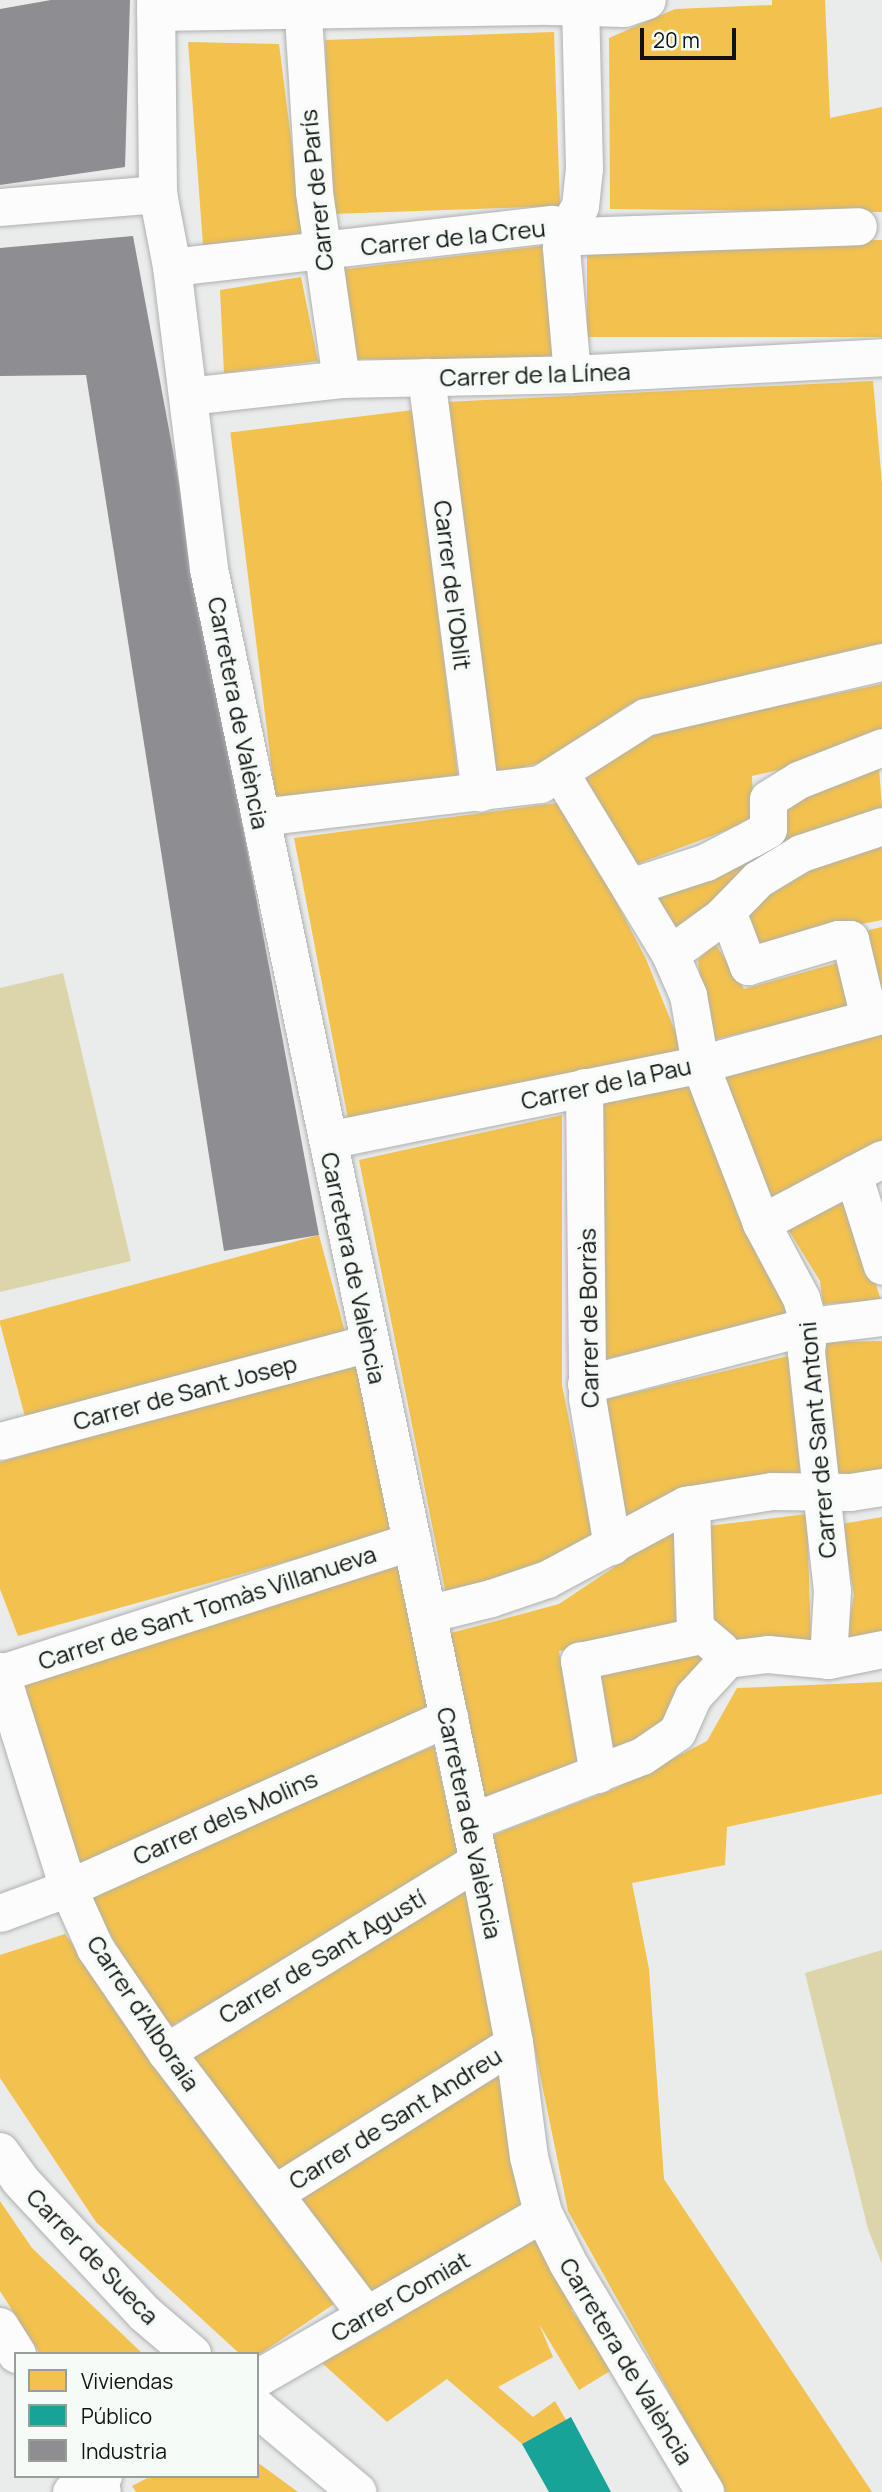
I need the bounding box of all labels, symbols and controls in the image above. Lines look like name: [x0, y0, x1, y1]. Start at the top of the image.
scale bar: [644, 14, 740, 58]
text: 20 m: [653, 26, 700, 54]
street label: Carrer de París: [293, 108, 339, 272]
street label: Carrer de la Creu: [359, 213, 547, 261]
street label: Carrer de la Línea: [439, 356, 631, 392]
street label: Carrer de l'Oblit: [428, 499, 478, 671]
street label: Carretera de València: [202, 594, 276, 832]
street label: Carrer de la Pau: [518, 1051, 694, 1115]
street label: Carretera de València: [315, 1150, 393, 1386]
street label: Carrer de Borràs: [572, 1228, 604, 1408]
street label: Carrer de Sant Antoni: [792, 1320, 842, 1560]
street label: Carrer de Sant Josep: [70, 1348, 300, 1436]
street label: Carrer de Sant Tomàs Villanueva: [34, 1539, 380, 1675]
street label: Carretera de València: [431, 1705, 509, 1941]
street label: Carrer dels Molins: [128, 1763, 322, 1871]
street label: Carrer de Sant Agustí: [213, 1883, 431, 2029]
street label: Carrer d'Alboraia: [81, 1930, 207, 2096]
street label: Carrer de Sant Andreu: [283, 2041, 507, 2195]
street label: Carrer de Sueca: [21, 2182, 165, 2330]
street label: Carrer Comiat: [326, 2245, 474, 2347]
street label: Carretera de València: [554, 2252, 700, 2470]
legend: [14, 2352, 259, 2478]
text: Viviendas: [81, 2367, 173, 2395]
text: Público: [81, 2402, 152, 2430]
text: Industria: [81, 2437, 167, 2465]

